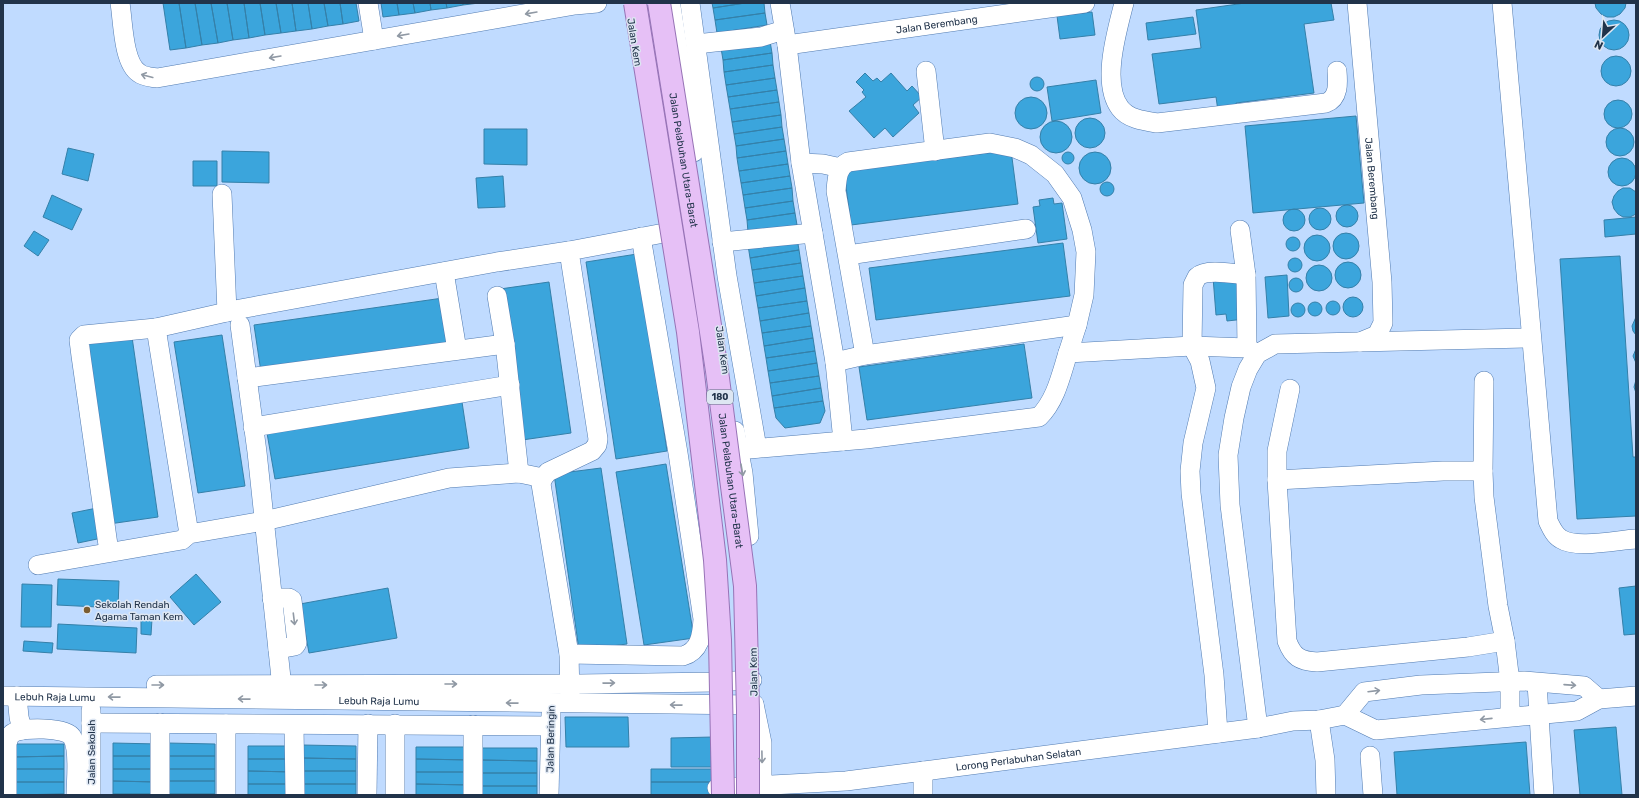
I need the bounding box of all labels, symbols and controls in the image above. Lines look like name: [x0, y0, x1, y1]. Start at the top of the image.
one-way arrow: [525, 9, 538, 17]
street label: Jalan Berembang: [895, 13, 978, 37]
north arrow: [1583, 16, 1623, 56]
street label: Jalan Kem: [624, 17, 644, 67]
one-way arrow: [397, 31, 410, 39]
text: N: [1592, 37, 1605, 52]
one-way arrow: [269, 54, 282, 62]
one-way arrow: [141, 71, 154, 79]
street label: Jalan Pelabuhan Utara-Barat: [666, 92, 700, 228]
street label: Jalan Berembang: [1362, 137, 1381, 220]
street label: Jalan Kem: [713, 325, 731, 375]
road number: 180: [707, 390, 733, 404]
street label: Jalan Pelabuhan Utara-Barat: [716, 412, 745, 549]
one-way arrow: [738, 464, 746, 477]
place label: Sekolah Rendah Agama Taman Kem: [95, 599, 183, 623]
marker: Sekolah Rendah Agama Taman Kem: [82, 605, 92, 615]
one-way arrow: [290, 612, 298, 625]
street label: Jalan Kem: [748, 648, 760, 696]
one-way arrow: [602, 679, 615, 687]
one-way arrow: [444, 680, 457, 688]
one-way arrow: [151, 681, 164, 689]
one-way arrow: [314, 681, 327, 689]
one-way arrow: [1563, 682, 1576, 689]
one-way arrow: [1367, 687, 1380, 695]
street label: Lebuh Raja Lumu: [15, 691, 95, 704]
one-way arrow: [108, 694, 121, 701]
street label: Lebuh Raja Lumu: [338, 695, 419, 708]
one-way arrow: [238, 696, 251, 703]
one-way arrow: [506, 699, 519, 707]
one-way arrow: [670, 701, 683, 709]
street label: Jalan Beringin: [544, 705, 558, 773]
one-way arrow: [1480, 715, 1493, 722]
street label: Jalan Sekolah: [86, 720, 98, 784]
street label: Lorong Perlabuhan Selatan: [955, 746, 1082, 774]
one-way arrow: [758, 750, 766, 763]

